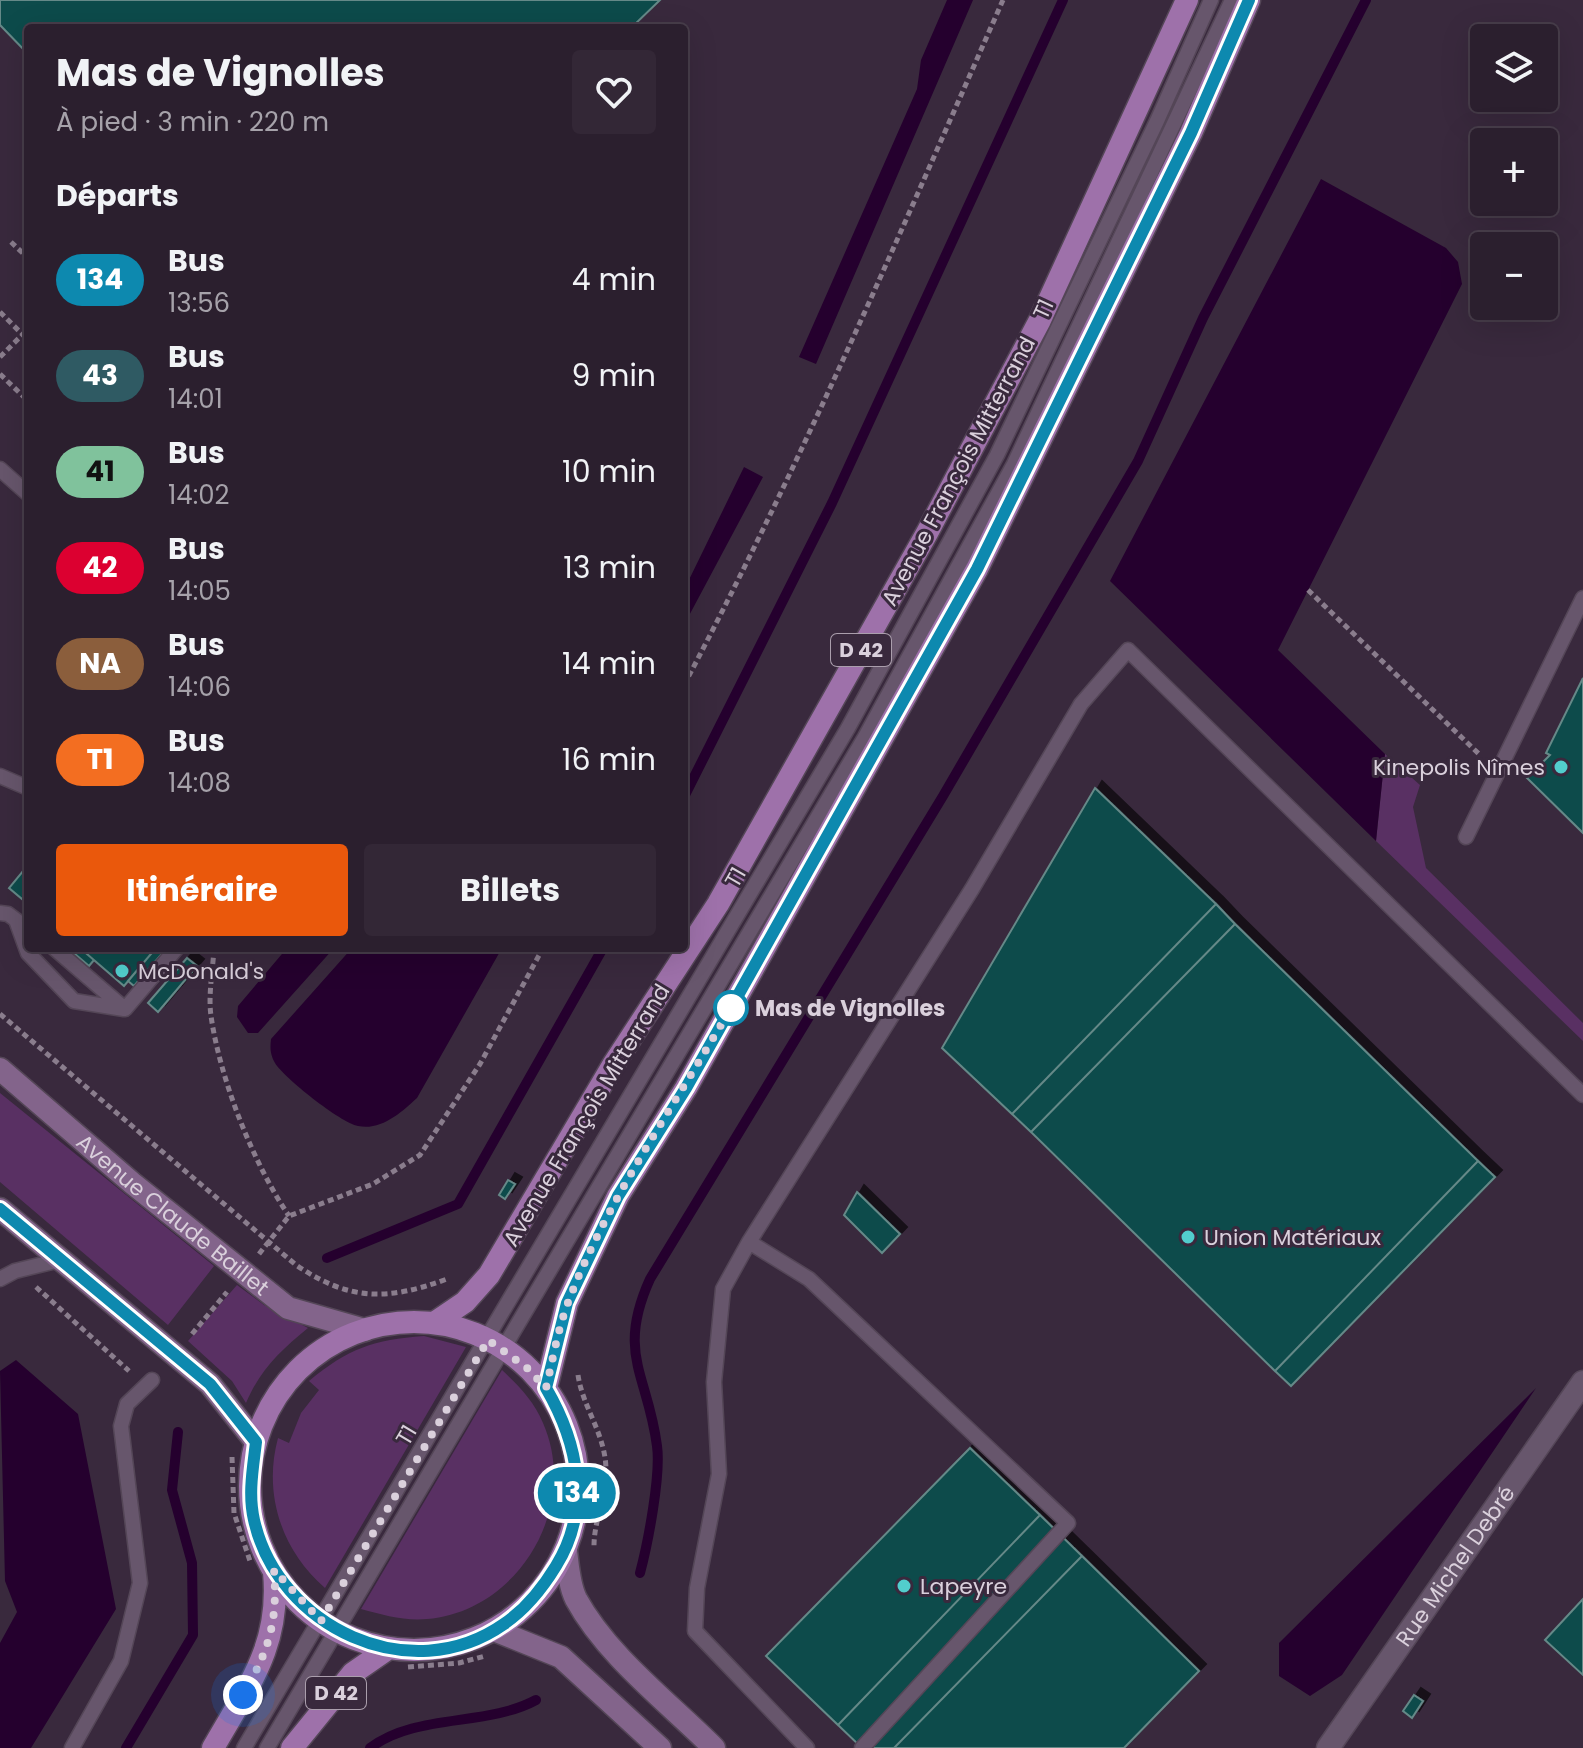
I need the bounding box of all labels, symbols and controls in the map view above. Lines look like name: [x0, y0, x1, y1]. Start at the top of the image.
map controls: [1470, 24, 1558, 320]
button: layers: [1470, 24, 1558, 112]
text: Mas de Vignolles: [56, 46, 385, 99]
button: heart: [572, 50, 656, 134]
text: À pied · 3 min · 220 m: [56, 104, 329, 140]
button: +: [1470, 128, 1558, 216]
text: Départs: [56, 174, 179, 217]
button: −: [1470, 232, 1558, 320]
text: Bus: [168, 239, 225, 282]
text: 4 min: [572, 258, 656, 301]
text: 134: [77, 260, 123, 299]
text: 13:56: [168, 285, 230, 321]
street label: T1: [1025, 294, 1062, 324]
street label: Avenue François Mitterrand: [874, 331, 1043, 611]
text: Bus: [168, 335, 225, 378]
text: 9 min: [572, 354, 656, 397]
text: 43: [82, 356, 118, 395]
text: 14:01: [168, 381, 223, 417]
text: Bus: [168, 431, 225, 474]
text: 10 min: [562, 450, 656, 493]
text: 41: [85, 452, 115, 491]
text: 14:02: [168, 477, 230, 513]
text: Bus: [168, 527, 225, 570]
text: 13 min: [563, 546, 656, 589]
text: 42: [83, 548, 117, 587]
text: 14:05: [168, 573, 231, 609]
text: Bus: [168, 623, 225, 666]
road number: D 42: [831, 634, 891, 666]
text: 14 min: [562, 642, 656, 685]
text: NA: [79, 644, 121, 683]
text: 14:06: [168, 669, 231, 705]
text: Bus: [168, 719, 225, 762]
text: 16 min: [562, 738, 656, 781]
text: T1: [86, 740, 114, 779]
place label: Kinepolis Nîmes: [1373, 752, 1545, 783]
marker: Kinepolis Nîmes: [1552, 758, 1570, 776]
text: 14:08: [168, 765, 231, 801]
button: Itinéraire: [56, 844, 348, 936]
button: Billets: [364, 844, 656, 936]
street label: T1: [717, 861, 754, 893]
place label: McDonald's: [138, 956, 264, 987]
marker: McDonald's: [113, 962, 131, 980]
street label: Avenue François Mitterrand: [496, 978, 677, 1252]
marker: Mas de Vignolles: [714, 991, 748, 1025]
place label: Mas de Vignolles: [755, 993, 945, 1024]
street label: Avenue Claude Baillet: [70, 1127, 276, 1303]
place label: Union Matériaux: [1204, 1222, 1381, 1253]
marker: Union Matériaux: [1179, 1228, 1197, 1246]
street label: T1: [388, 1419, 425, 1451]
line badge: 134: [531, 1467, 623, 1519]
text: 134: [554, 1473, 600, 1512]
street label: Rue Michel Debré: [1388, 1479, 1522, 1653]
place label: Lapeyre: [920, 1571, 1007, 1602]
marker: Lapeyre: [895, 1577, 913, 1595]
your location: [223, 1675, 263, 1715]
road number: D 42: [306, 1677, 366, 1709]

